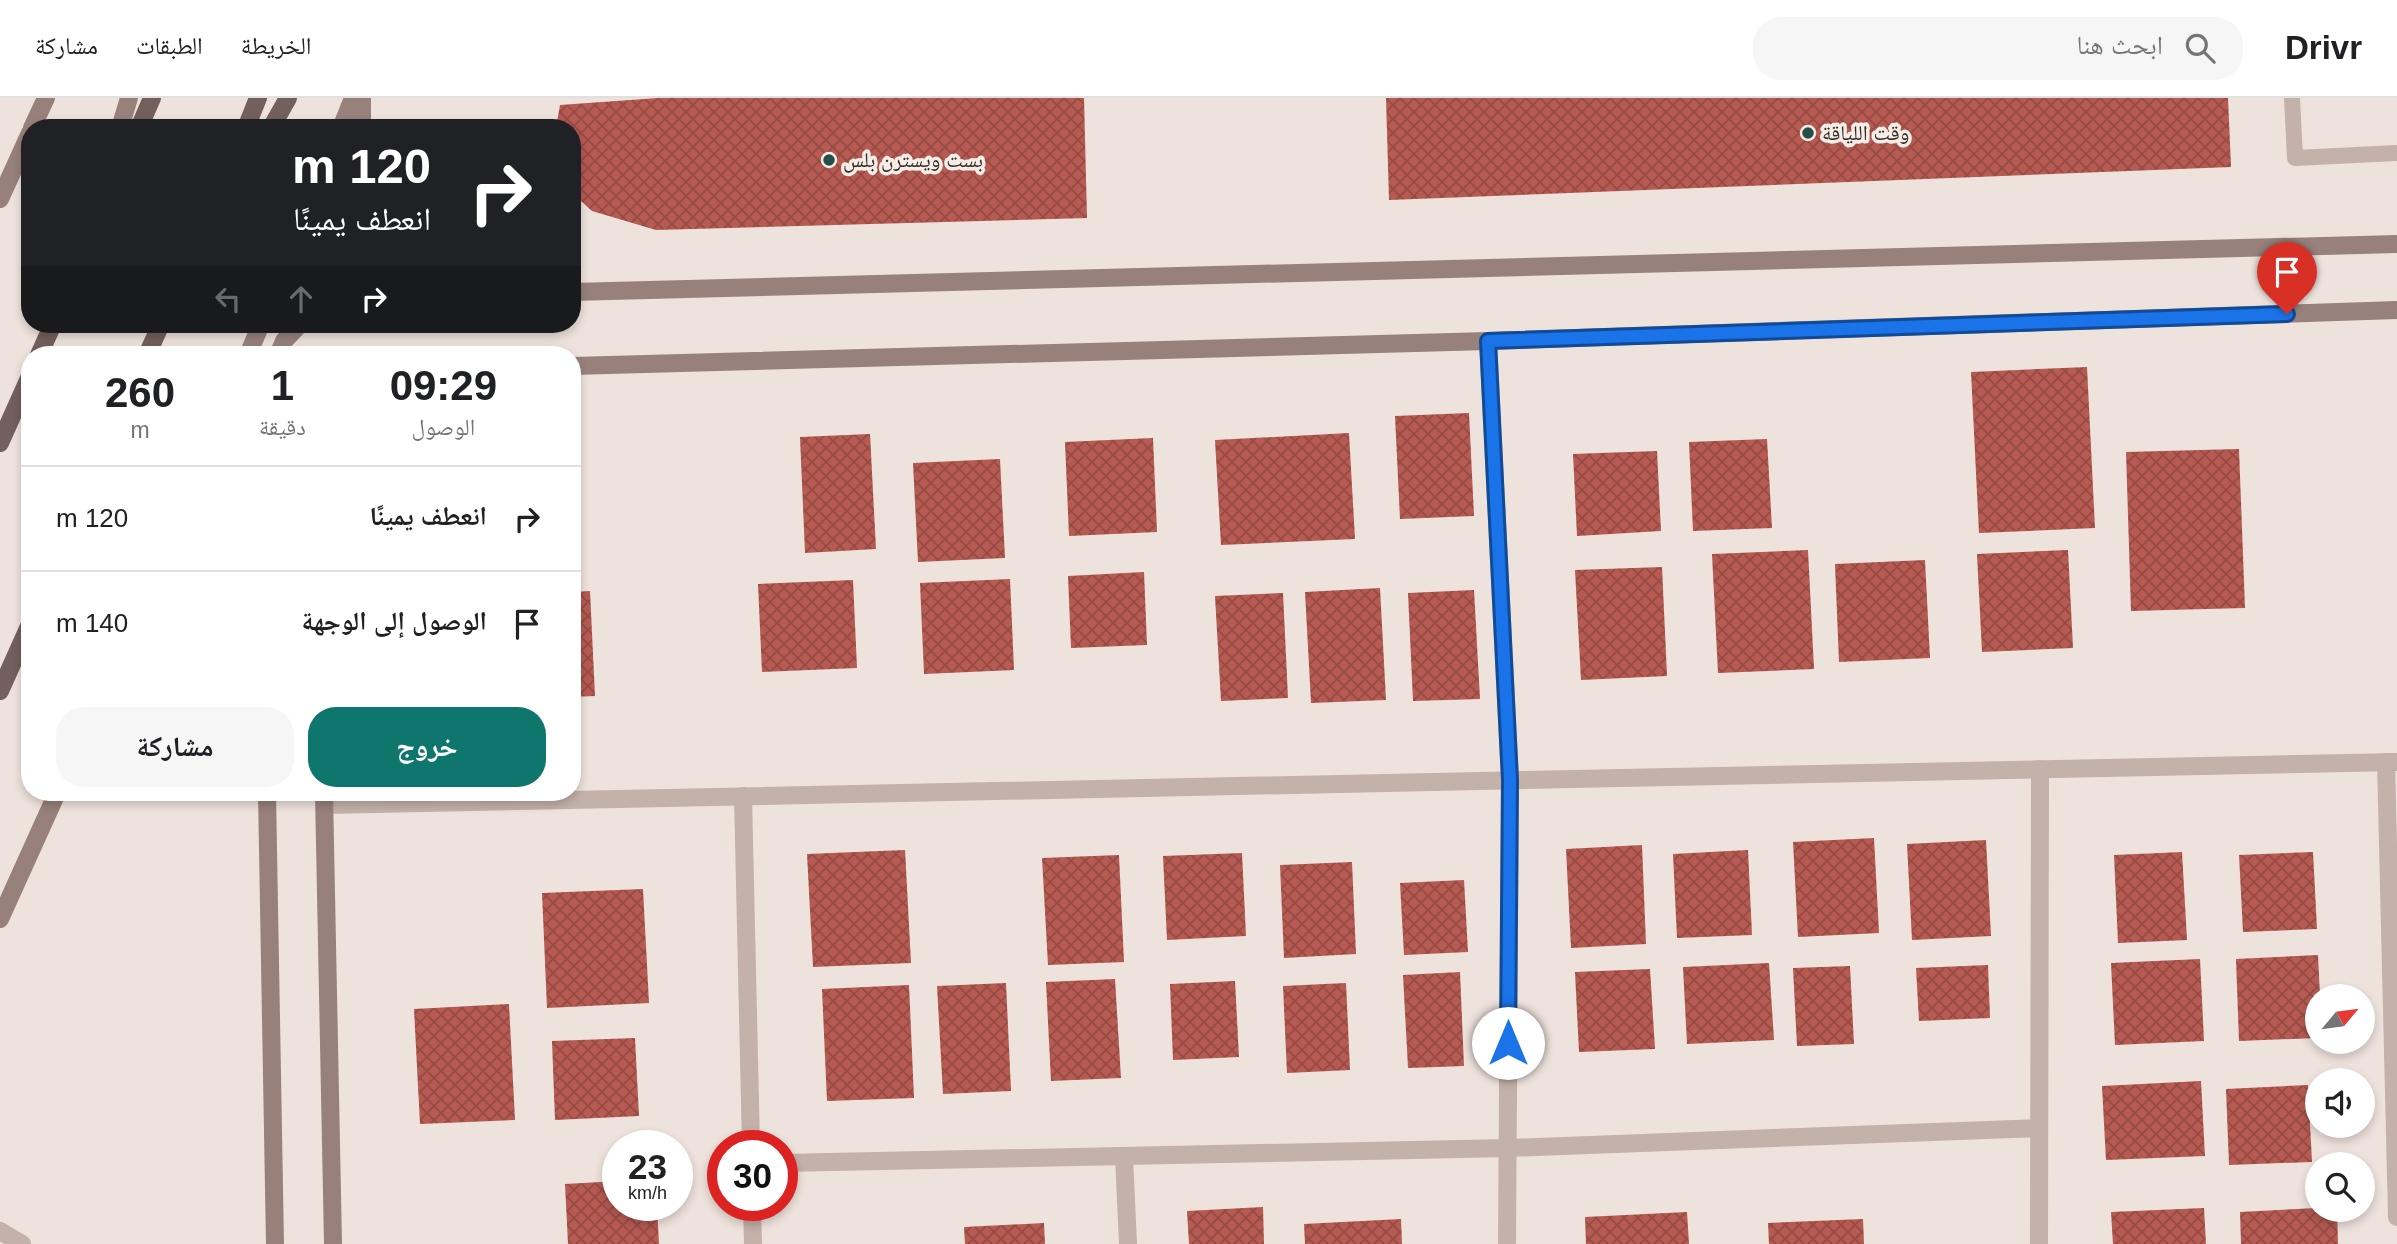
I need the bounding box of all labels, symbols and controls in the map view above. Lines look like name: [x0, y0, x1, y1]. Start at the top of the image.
search box: [1753, 17, 2243, 80]
icon: search: [2181, 29, 2219, 67]
text: Drivr: [2285, 29, 2362, 66]
text: ابحث هنا: [2076, 30, 2163, 60]
text: مشاركة: [35, 32, 98, 59]
text: الطبقات: [136, 32, 203, 59]
text: الخريطة: [241, 32, 311, 59]
place label: وقت اللياقة: [1822, 121, 1909, 144]
marker: وقت اللياقة: [1800, 125, 1816, 141]
text: 120 m: [292, 139, 431, 193]
icon: right: [455, 147, 546, 238]
place label: بست ويسترن بلس: [843, 148, 983, 173]
marker: بست ويسترن بلس: [821, 152, 837, 168]
text: انعطف يمينًا: [293, 201, 431, 237]
pin: [2257, 242, 2317, 314]
icon: arrive: [2268, 253, 2306, 291]
icon: left: [209, 280, 247, 318]
icon: ahead: [282, 280, 320, 318]
icon: right: [355, 280, 393, 318]
text: 1: [271, 362, 294, 409]
text: 09:29: [390, 362, 497, 409]
text: 260: [105, 369, 175, 416]
text: دقيقة: [259, 414, 306, 440]
text: الوصول: [412, 414, 475, 440]
text: m: [130, 417, 150, 443]
icon: right: [508, 500, 546, 538]
text: انعطف يمينًا: [370, 501, 487, 531]
text: 120 m: [56, 503, 128, 533]
icon: arrive: [508, 605, 546, 643]
text: الوصول إلى الوجهة: [302, 606, 487, 636]
text: 140 m: [56, 608, 128, 638]
button: مشاركة: [56, 707, 294, 787]
button: خروج: [308, 707, 546, 787]
north arrow: [2305, 984, 2375, 1054]
map controls: [2305, 984, 2375, 1222]
position arrow: [1471, 1006, 1545, 1080]
button: sound: [2305, 1068, 2375, 1138]
speed limit sign: 30: [707, 1130, 798, 1221]
text: 23: [628, 1147, 667, 1186]
button: search: [2305, 1152, 2375, 1222]
text: km/h: [628, 1183, 667, 1203]

